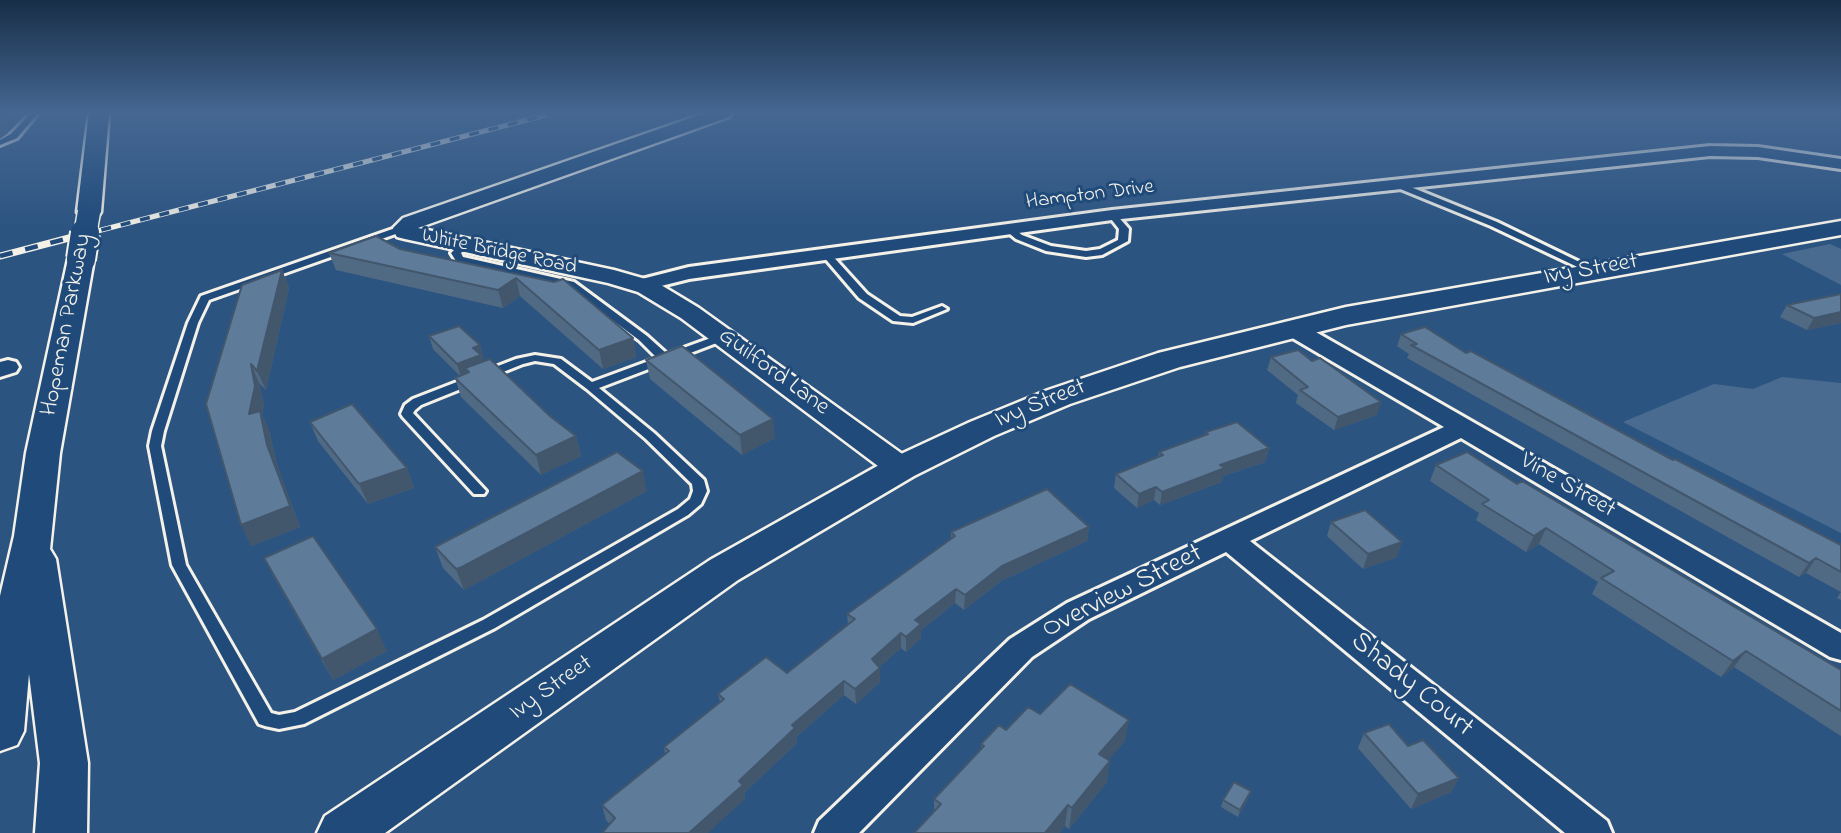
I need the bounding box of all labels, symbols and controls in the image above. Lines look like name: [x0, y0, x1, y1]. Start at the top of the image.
street label: Hampton Drive: [1025, 176, 1155, 216]
street label: White Bridge Road: [419, 224, 579, 282]
street label: Hopeman Parkway: [36, 231, 100, 419]
street label: Ivy Street: [1542, 249, 1640, 293]
street label: Guilford Lane: [712, 323, 834, 423]
street label: Ivy Street: [992, 374, 1090, 436]
street label: Vine Street: [1514, 448, 1620, 526]
street label: Overview Street: [1037, 538, 1209, 648]
street label: Shady Court: [1343, 626, 1479, 746]
street label: Ivy Street: [505, 650, 599, 728]

